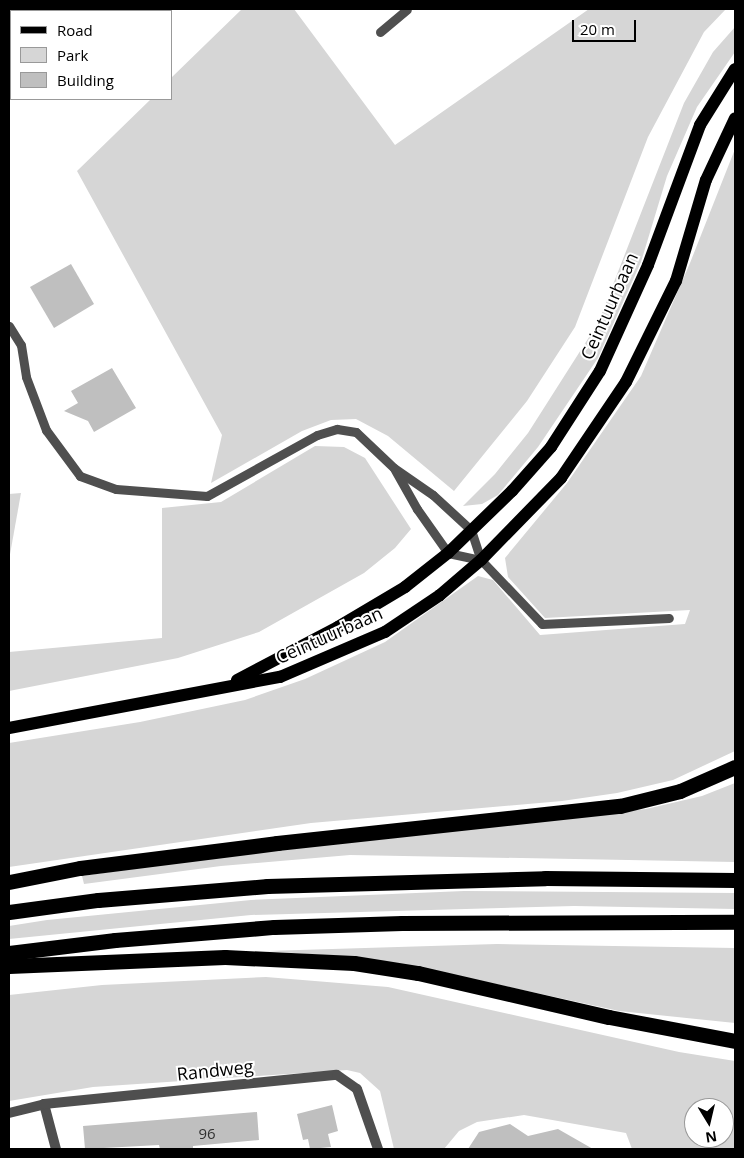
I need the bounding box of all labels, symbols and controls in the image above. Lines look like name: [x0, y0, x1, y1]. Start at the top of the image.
legend: [10, 10, 172, 100]
scale bar: [574, 10, 638, 42]
text: 20 m: [580, 19, 615, 39]
text: Road: [57, 20, 93, 40]
text: Park: [57, 45, 88, 65]
text: Building: [57, 70, 114, 90]
street label: Ceintuurbaan: [576, 249, 642, 363]
street label: Ceintuurbaan: [272, 602, 386, 668]
street label: Randweg: [176, 1055, 254, 1085]
north arrow: [684, 1098, 734, 1148]
house number: 96: [198, 1125, 216, 1143]
text: N: [704, 1127, 718, 1148]

